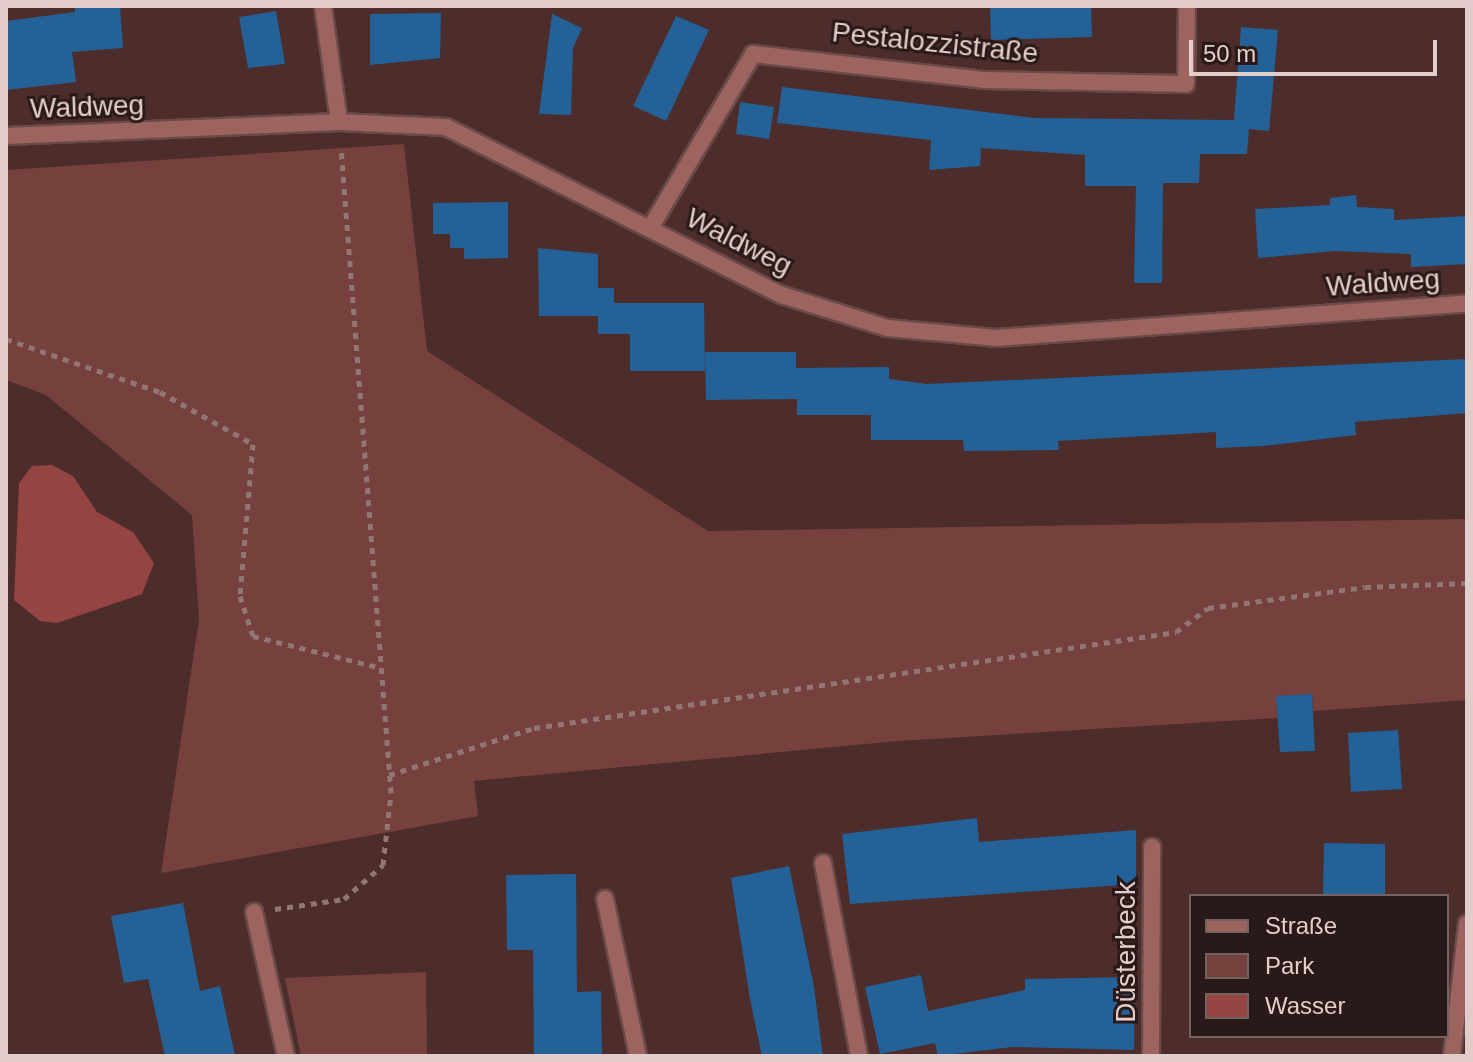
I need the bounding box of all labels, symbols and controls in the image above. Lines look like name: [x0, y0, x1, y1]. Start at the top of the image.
street label: Pestalozzistraße: [830, 15, 1040, 71]
scale bar: [1193, 24, 1441, 74]
text: 50 m: [1203, 40, 1256, 67]
street label: Waldweg: [29, 88, 145, 126]
street label: Waldweg: [681, 201, 797, 283]
street label: Waldweg: [1325, 262, 1441, 304]
street label: Düsterbeck: [1109, 881, 1143, 1023]
legend: [1189, 894, 1449, 1038]
text: Straße: [1265, 912, 1337, 939]
text: Park: [1265, 952, 1314, 979]
text: Wasser: [1265, 992, 1345, 1019]

